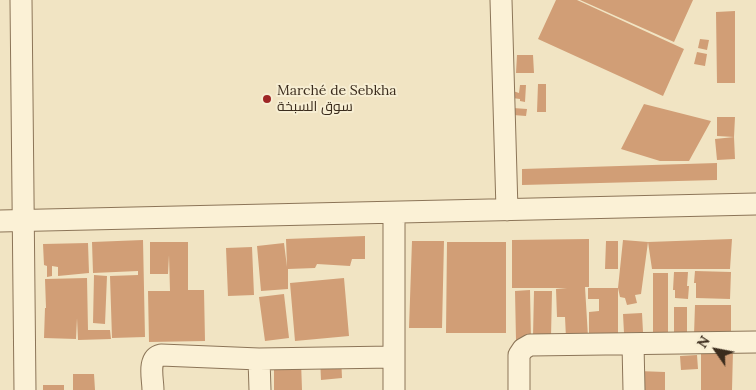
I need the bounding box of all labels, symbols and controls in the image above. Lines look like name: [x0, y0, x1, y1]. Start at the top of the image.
place label: Marché de Sebkha سوق السبخة: [277, 83, 397, 115]
marker: Marché de Sebkha سوق السبخة: [261, 93, 273, 105]
north arrow: [691, 325, 741, 375]
text: N: [693, 332, 714, 351]

